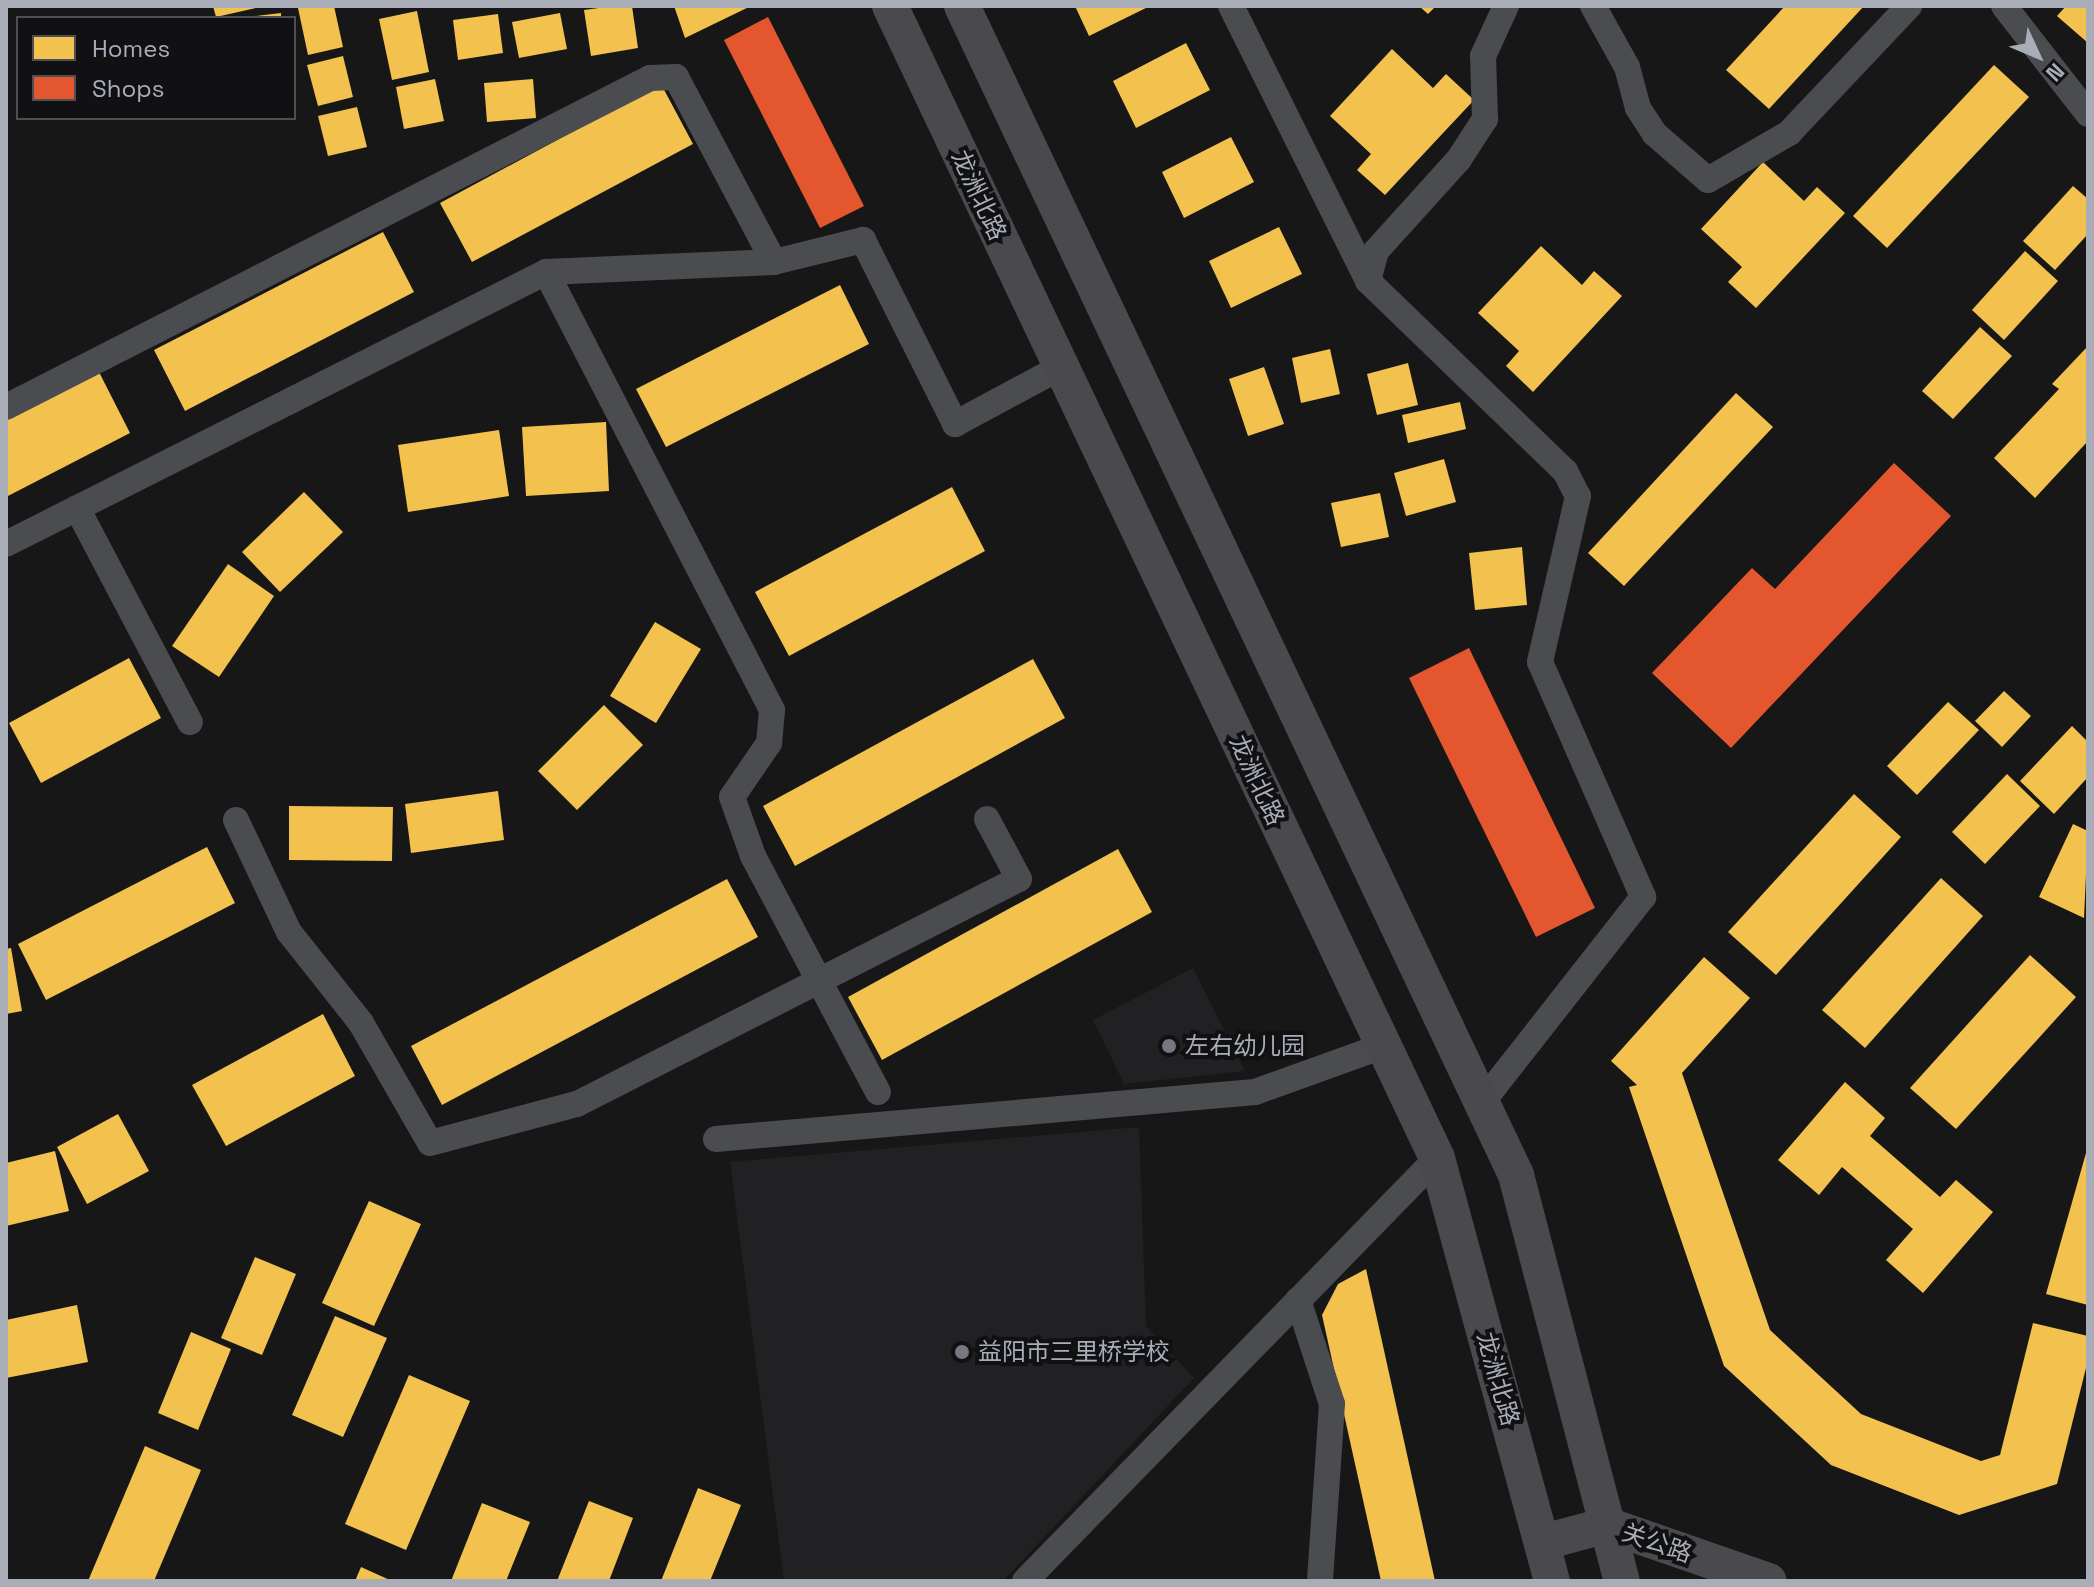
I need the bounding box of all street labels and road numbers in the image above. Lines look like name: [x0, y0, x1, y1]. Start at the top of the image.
street label: 龙洲北路: [946, 145, 1012, 245]
street label: 龙洲北路: [1224, 730, 1290, 830]
street label: 龙洲北路: [1471, 1329, 1525, 1429]
street label: 关公路: [1618, 1518, 1696, 1568]

